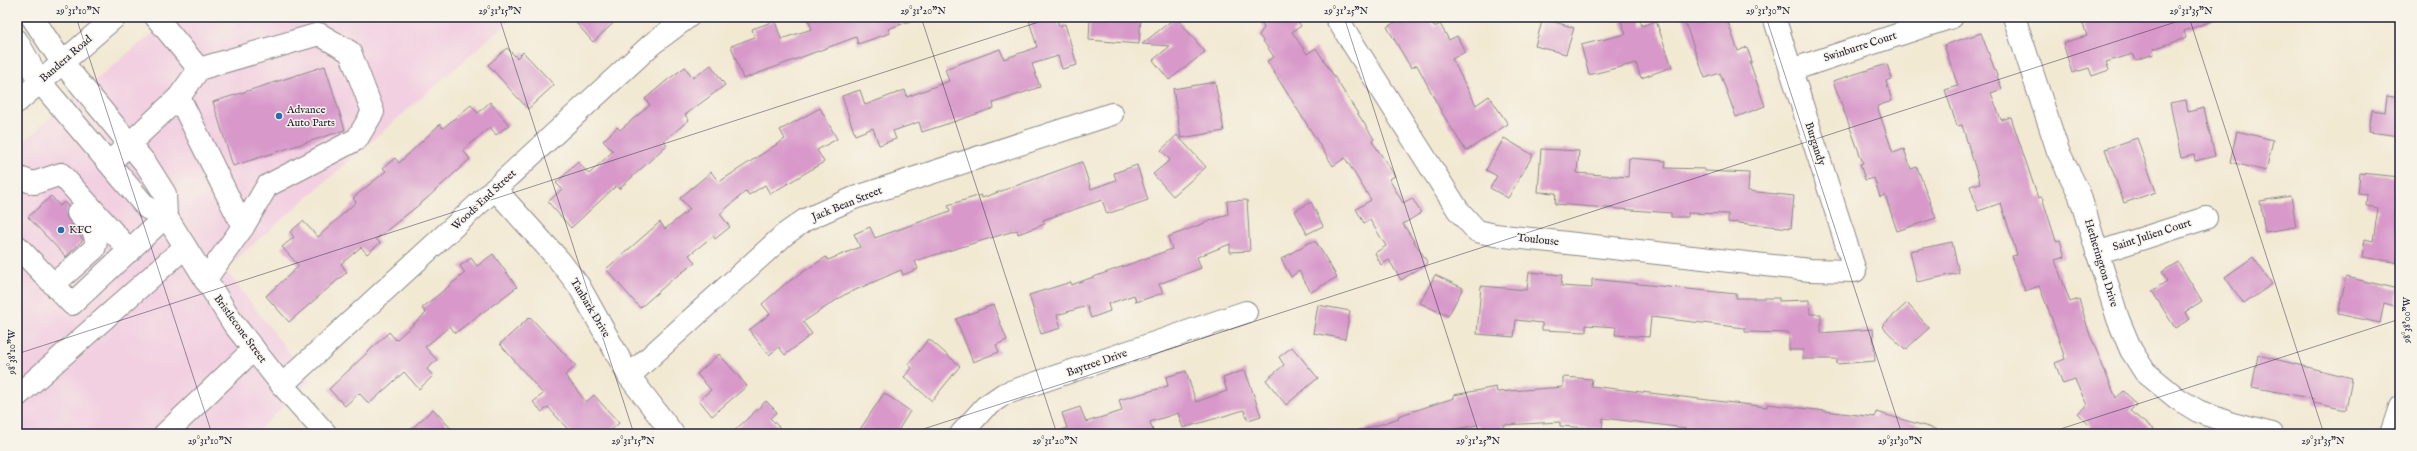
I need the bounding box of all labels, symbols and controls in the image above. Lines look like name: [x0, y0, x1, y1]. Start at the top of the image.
text: 29°31'10"N: [56, 5, 101, 18]
text: 29°31'15"N: [478, 5, 522, 18]
text: 29°31'20"N: [900, 5, 946, 18]
text: 29°31'25"N: [1324, 5, 1369, 18]
text: 29°31'30"N: [1746, 5, 1791, 18]
text: 29°31'35"N: [2169, 5, 2213, 18]
street label: Swinburre Court: [1822, 29, 1898, 65]
street label: Bandera Road: [37, 32, 95, 86]
place label: Advance Auto Parts: [286, 103, 335, 130]
marker: Advance Auto Parts: [274, 111, 284, 121]
street label: Burgandy: [1801, 121, 1829, 168]
street label: Woods End Street: [449, 166, 519, 233]
street label: Jack Bean Street: [808, 183, 884, 225]
street label: Saint Julien Court: [2111, 216, 2193, 254]
street label: Hetherington Drive: [2081, 217, 2121, 309]
place label: KFC: [69, 223, 92, 237]
marker: KFC: [56, 225, 66, 235]
street label: Toulouse: [1516, 231, 1560, 249]
street label: Tanbark Drive: [567, 276, 613, 340]
street label: Bristlecone Street: [210, 292, 270, 366]
text: 98°38'00"W: [2401, 296, 2414, 344]
text: 98°38'10"W: [6, 329, 19, 375]
street label: Baytree Drive: [1065, 346, 1129, 380]
text: 29°31'10"N: [188, 435, 233, 448]
text: 29°31'15"N: [611, 435, 655, 448]
text: 29°31'20"N: [1032, 435, 1078, 448]
text: 29°31'25"N: [1456, 435, 1501, 448]
text: 29°31'30"N: [1878, 435, 1923, 448]
text: 29°31'35"N: [2301, 435, 2345, 448]

